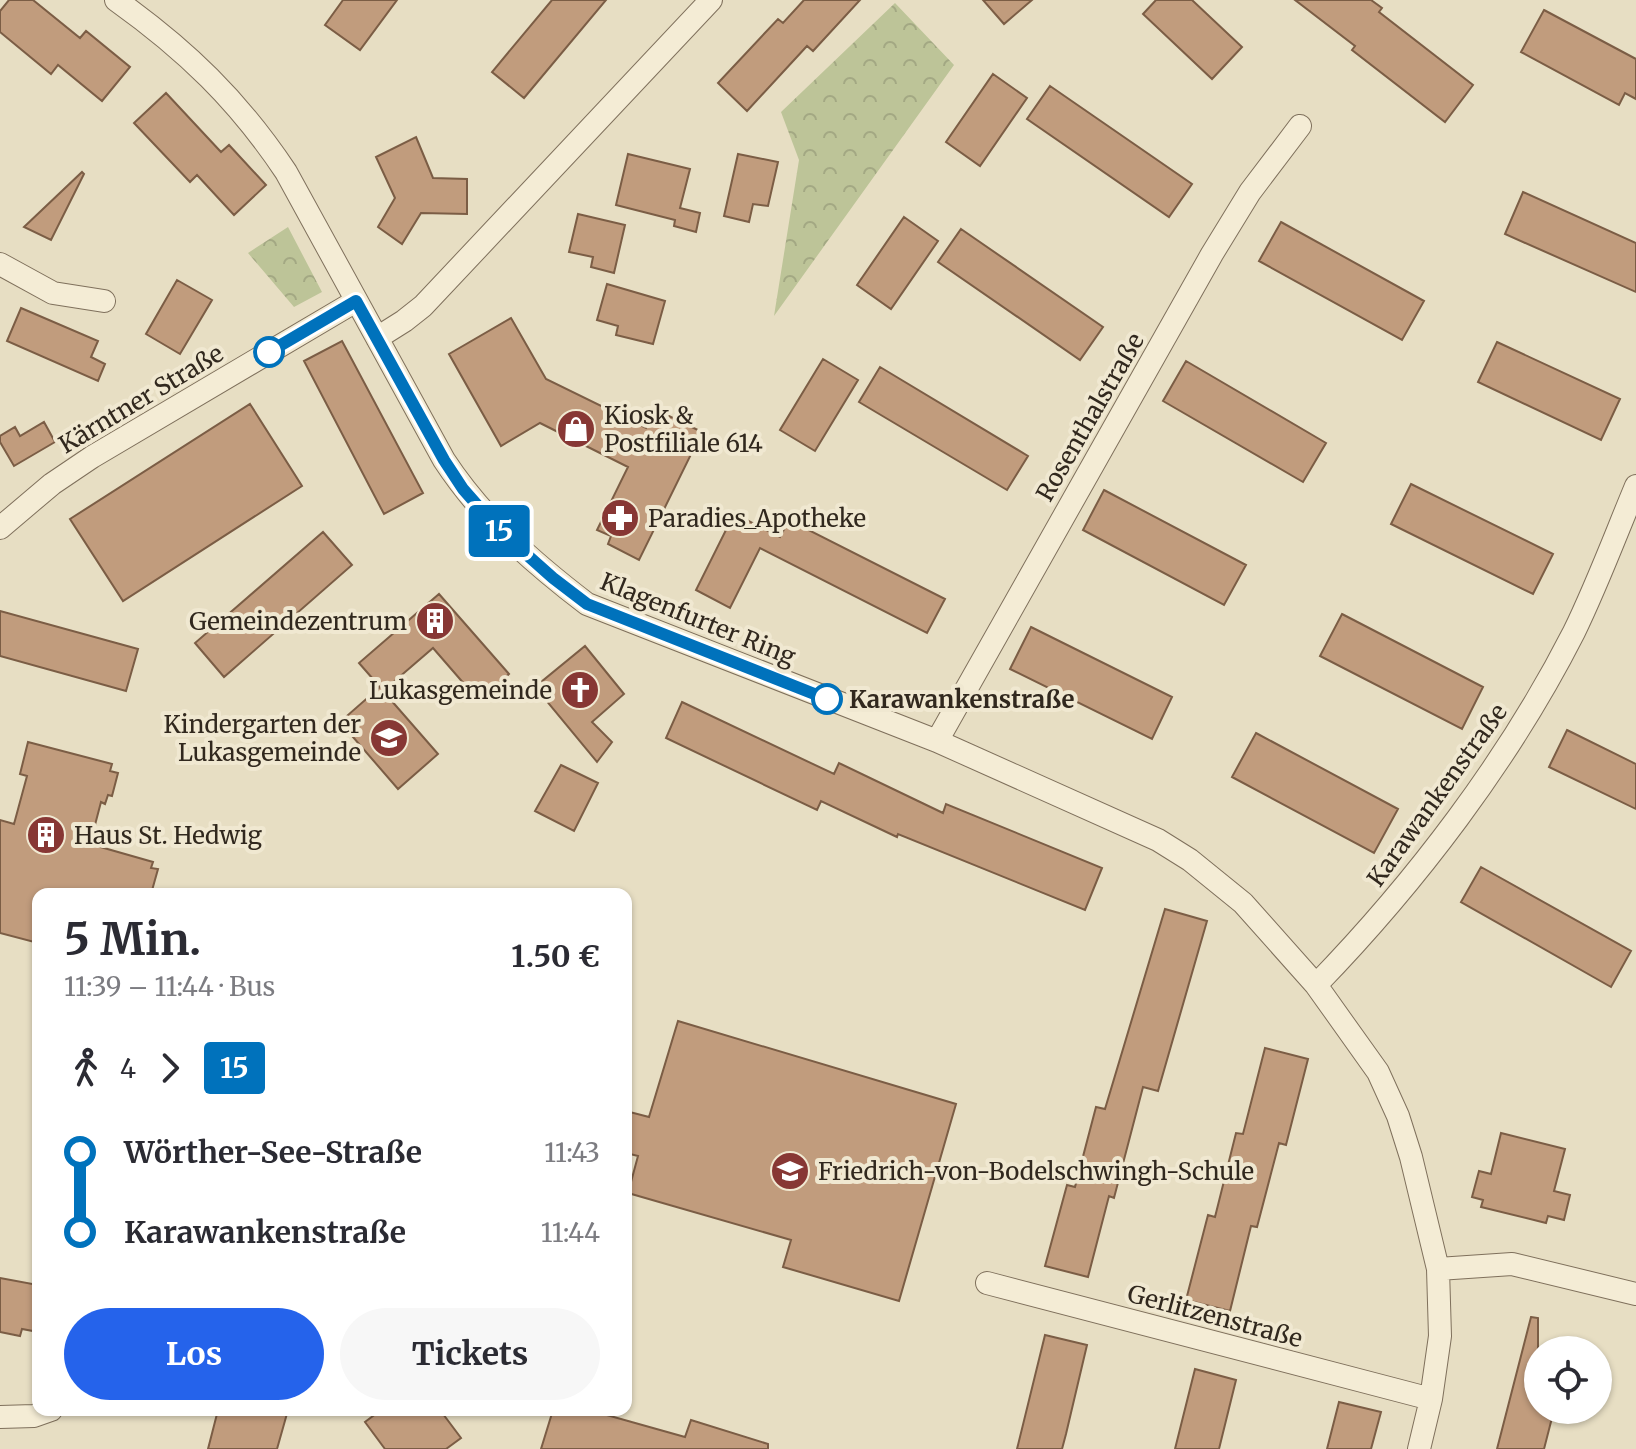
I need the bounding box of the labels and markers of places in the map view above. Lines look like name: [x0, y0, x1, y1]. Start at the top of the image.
unlabelled marker: [254, 337, 284, 367]
place label: Kiosk & Postfiliale 614: [604, 400, 763, 459]
shop icon: Kiosk & Postfiliale 614: [555, 408, 597, 450]
pharmacy icon: Paradies_Apotheke: [599, 497, 641, 539]
place label: Paradies_Apotheke: [648, 503, 866, 534]
building icon: Gemeindezentrum: [414, 600, 456, 642]
place label: Gemeindezentrum: [189, 606, 407, 637]
church icon: Lukasgemeinde: [559, 669, 601, 711]
place label: Lukasgemeinde: [369, 675, 552, 706]
marker: Karawankenstraße: [812, 684, 842, 714]
place label: Karawankenstraße: [849, 684, 1075, 715]
place label: Kindergarten der Lukasgemeinde: [163, 709, 361, 768]
school or university icon: Kindergarten der Lukasgemeinde: [368, 717, 410, 759]
building icon: Haus St. Hedwig: [25, 814, 67, 856]
place label: Haus St. Hedwig: [74, 820, 262, 851]
school or university icon: Friedrich-von-Bodelschwingh-Schule: [769, 1150, 811, 1192]
place label: Friedrich-von-Bodelschwingh-Schule: [818, 1156, 1254, 1187]

